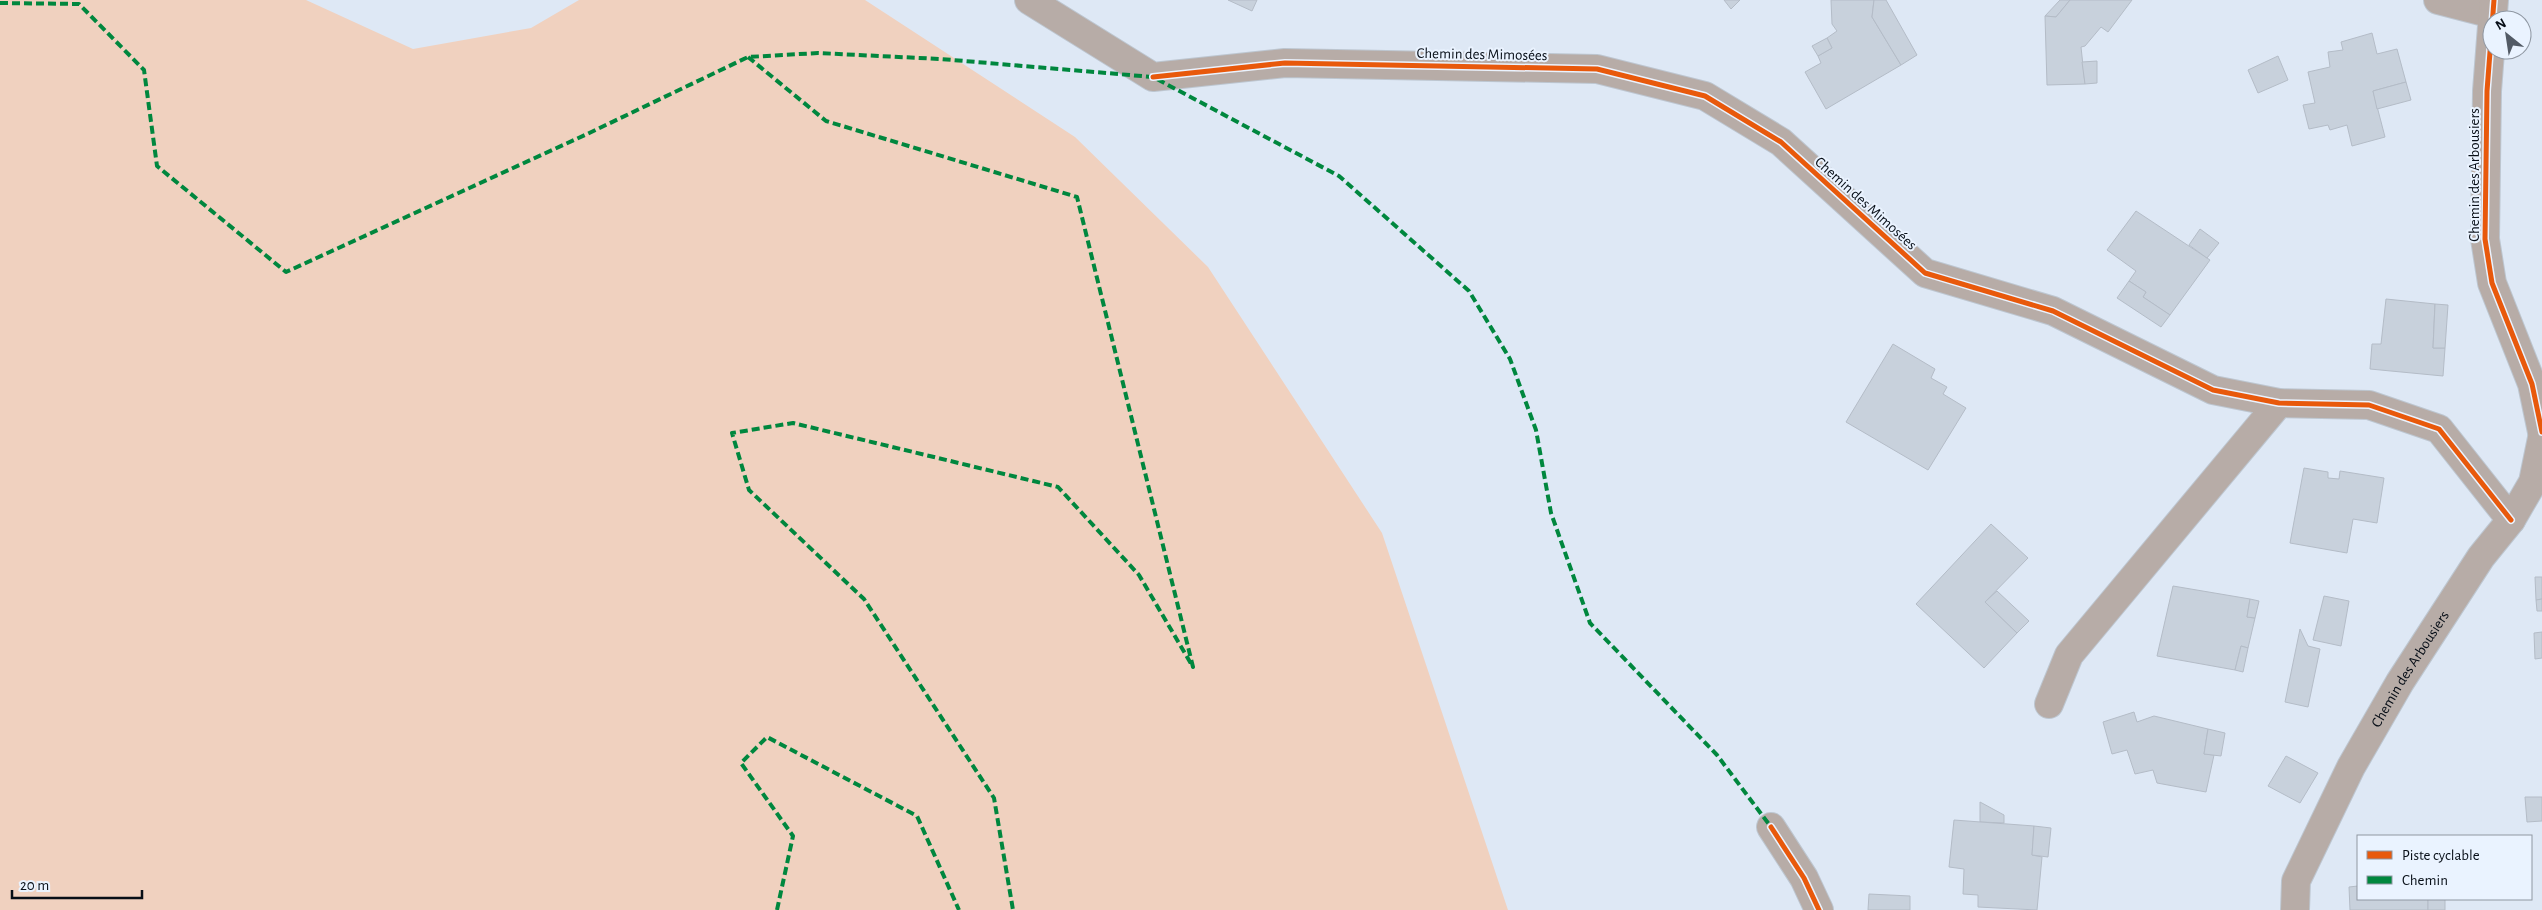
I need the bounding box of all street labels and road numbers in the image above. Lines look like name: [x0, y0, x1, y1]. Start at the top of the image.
street label: Chemin des Mimosées: [1416, 46, 1548, 63]
street label: Chemin des Arbousiers: [2467, 108, 2482, 242]
street label: Chemin des Mimosées: [1812, 154, 1919, 253]
street label: Chemin des Arbousiers: [2369, 608, 2452, 730]

